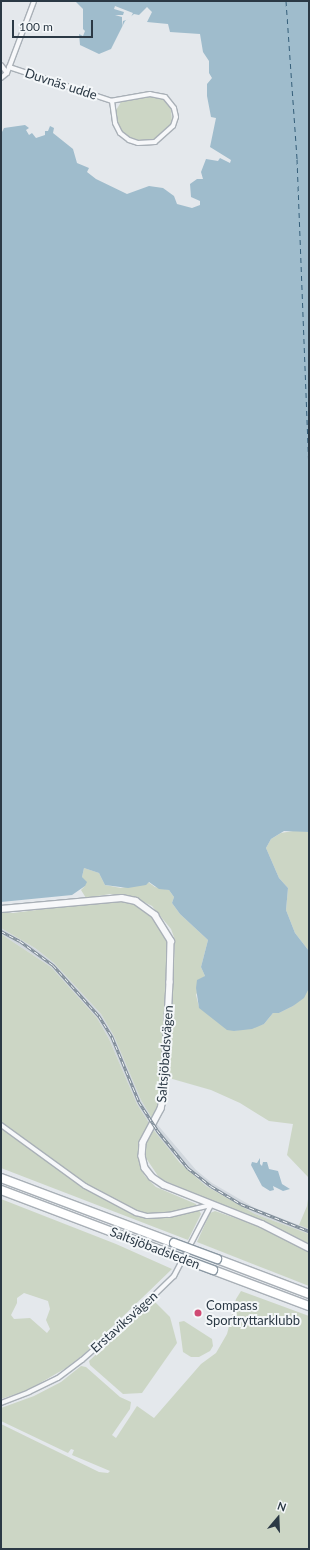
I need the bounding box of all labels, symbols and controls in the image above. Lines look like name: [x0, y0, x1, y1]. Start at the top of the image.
scale bar: [14, 12, 95, 38]
text: 100 m: [19, 19, 53, 34]
street label: Duvnäs udde: [23, 65, 99, 103]
street label: Saltsjöbadsvägen: [154, 1005, 176, 1103]
street label: Saltsjöbadsleden: [108, 1224, 202, 1272]
street label: Erstaviksvägen: [87, 1288, 161, 1356]
place label: Compass Sportryttarklubb: [206, 1298, 300, 1329]
marker: Compass Sportryttarklubb: [193, 1308, 203, 1318]
north arrow: [258, 1498, 298, 1538]
text: N: [276, 1499, 288, 1514]

